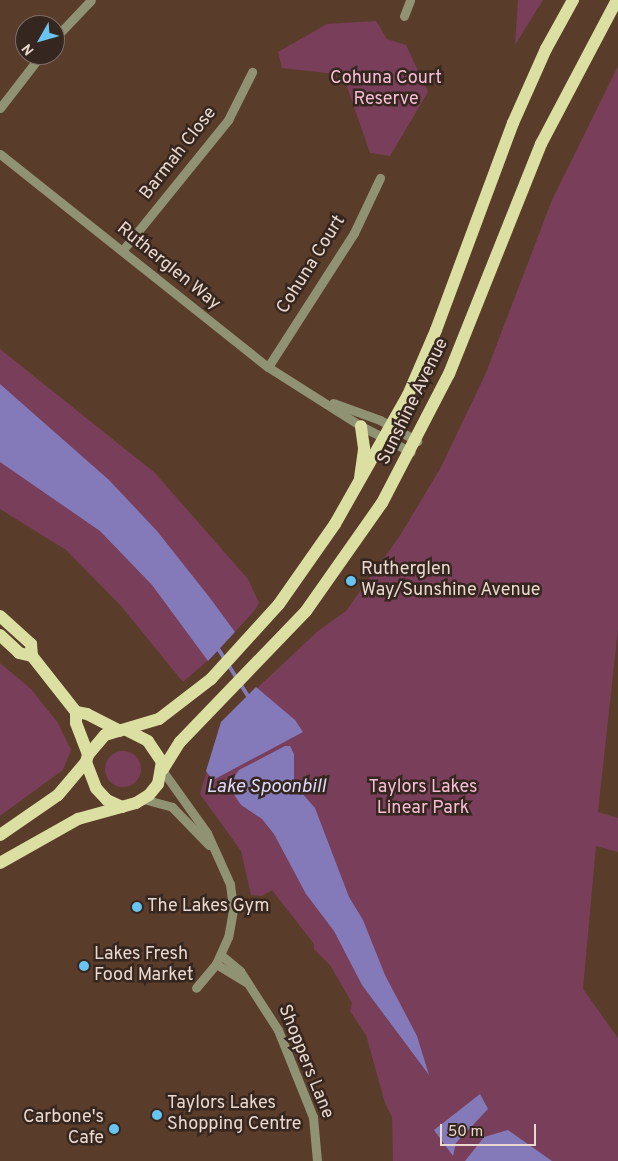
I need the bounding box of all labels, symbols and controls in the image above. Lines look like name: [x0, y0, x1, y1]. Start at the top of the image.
north arrow: [15, 15, 65, 65]
text: N: [19, 40, 38, 58]
park label: Cohuna Court Reserve: [330, 69, 442, 112]
street label: Barmah Close: [136, 103, 222, 205]
street label: Cohuna Court: [273, 212, 351, 318]
street label: Rutherglen Way: [112, 218, 224, 316]
street label: Sunshine Avenue: [374, 335, 454, 469]
place label: Rutherglen Way/Sunshine Avenue: [361, 560, 541, 602]
marker: Rutherglen Way/Sunshine Avenue: [345, 575, 357, 587]
water label: Lake Spoonbill: [206, 777, 326, 799]
park label: Taylors Lakes Linear Park: [369, 778, 477, 821]
place label: The Lakes Gym: [147, 896, 270, 918]
marker: The Lakes Gym: [131, 901, 143, 913]
place label: Lakes Fresh Food Market: [94, 945, 194, 988]
marker: Lakes Fresh Food Market: [78, 960, 90, 972]
street label: Shoppers Lane: [272, 1002, 338, 1122]
place label: Taylors Lakes Shopping Centre: [167, 1094, 302, 1136]
place label: Carbone's Cafe: [23, 1108, 104, 1150]
marker: Taylors Lakes Shopping Centre: [151, 1109, 163, 1121]
scale bar: [443, 1114, 539, 1146]
marker: Carbone's Cafe: [108, 1123, 120, 1135]
text: 50 m: [448, 1123, 483, 1142]

